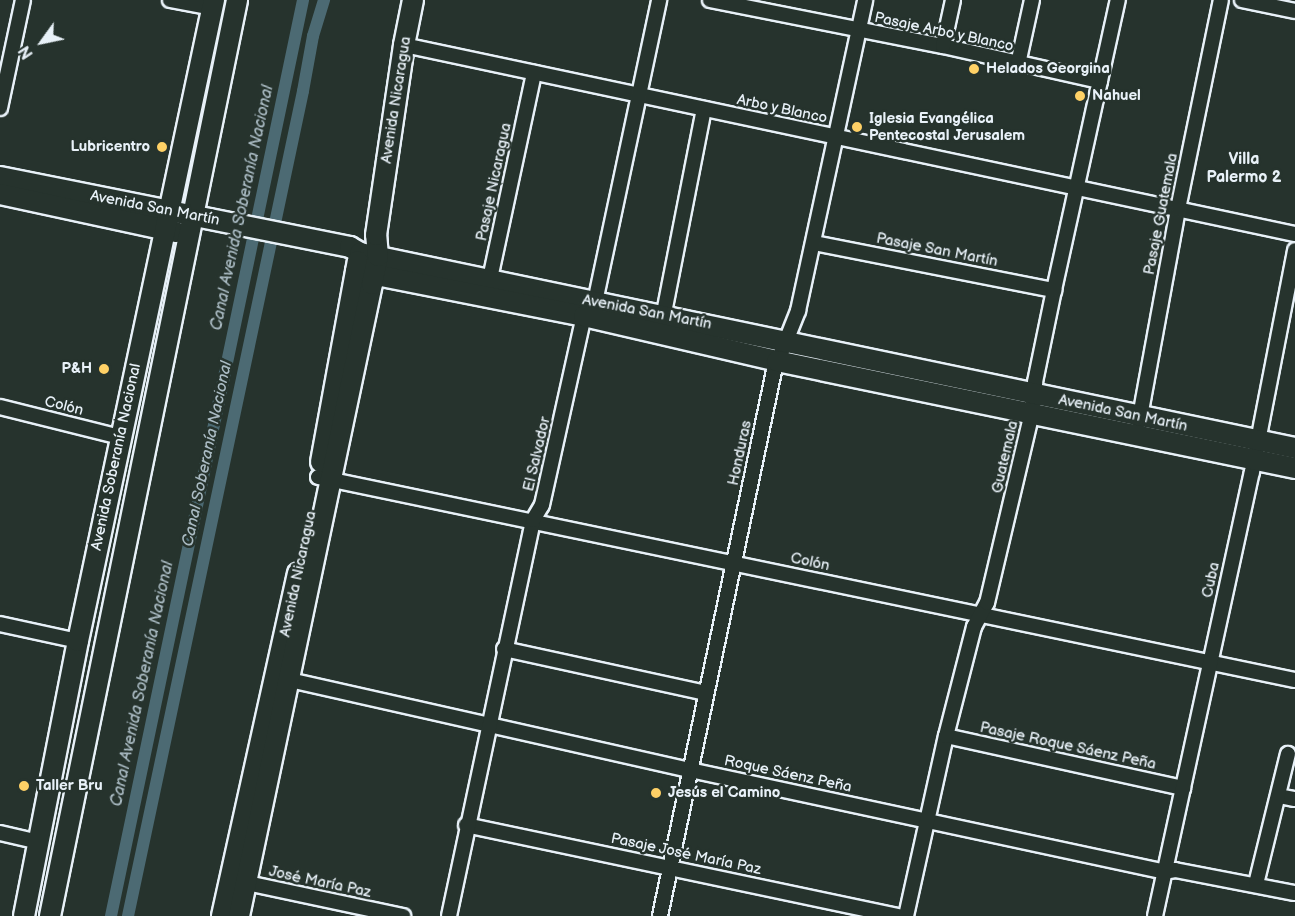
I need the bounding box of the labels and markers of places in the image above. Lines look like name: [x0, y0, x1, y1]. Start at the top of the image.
place label: Helados Georgina: [986, 60, 1110, 78]
marker: Helados Georgina: [967, 62, 981, 76]
place label: Nahuel: [1092, 87, 1141, 105]
marker: Nahuel: [1073, 89, 1087, 103]
place label: Iglesia Evangélica Pentecostal Jerusalem: [869, 109, 1025, 144]
marker: Iglesia Evangélica Pentecostal Jerusalem: [850, 120, 864, 134]
place label: Lubricentro: [70, 138, 150, 156]
marker: Lubricentro: [155, 140, 169, 154]
place label: P&H: [62, 360, 92, 378]
marker: P&H: [97, 362, 111, 376]
place label: Taller Bru: [36, 777, 103, 795]
marker: Taller Bru: [17, 779, 31, 793]
place label: Jesús el Camino: [668, 784, 780, 802]
marker: Jesús el Camino: [649, 786, 663, 800]

